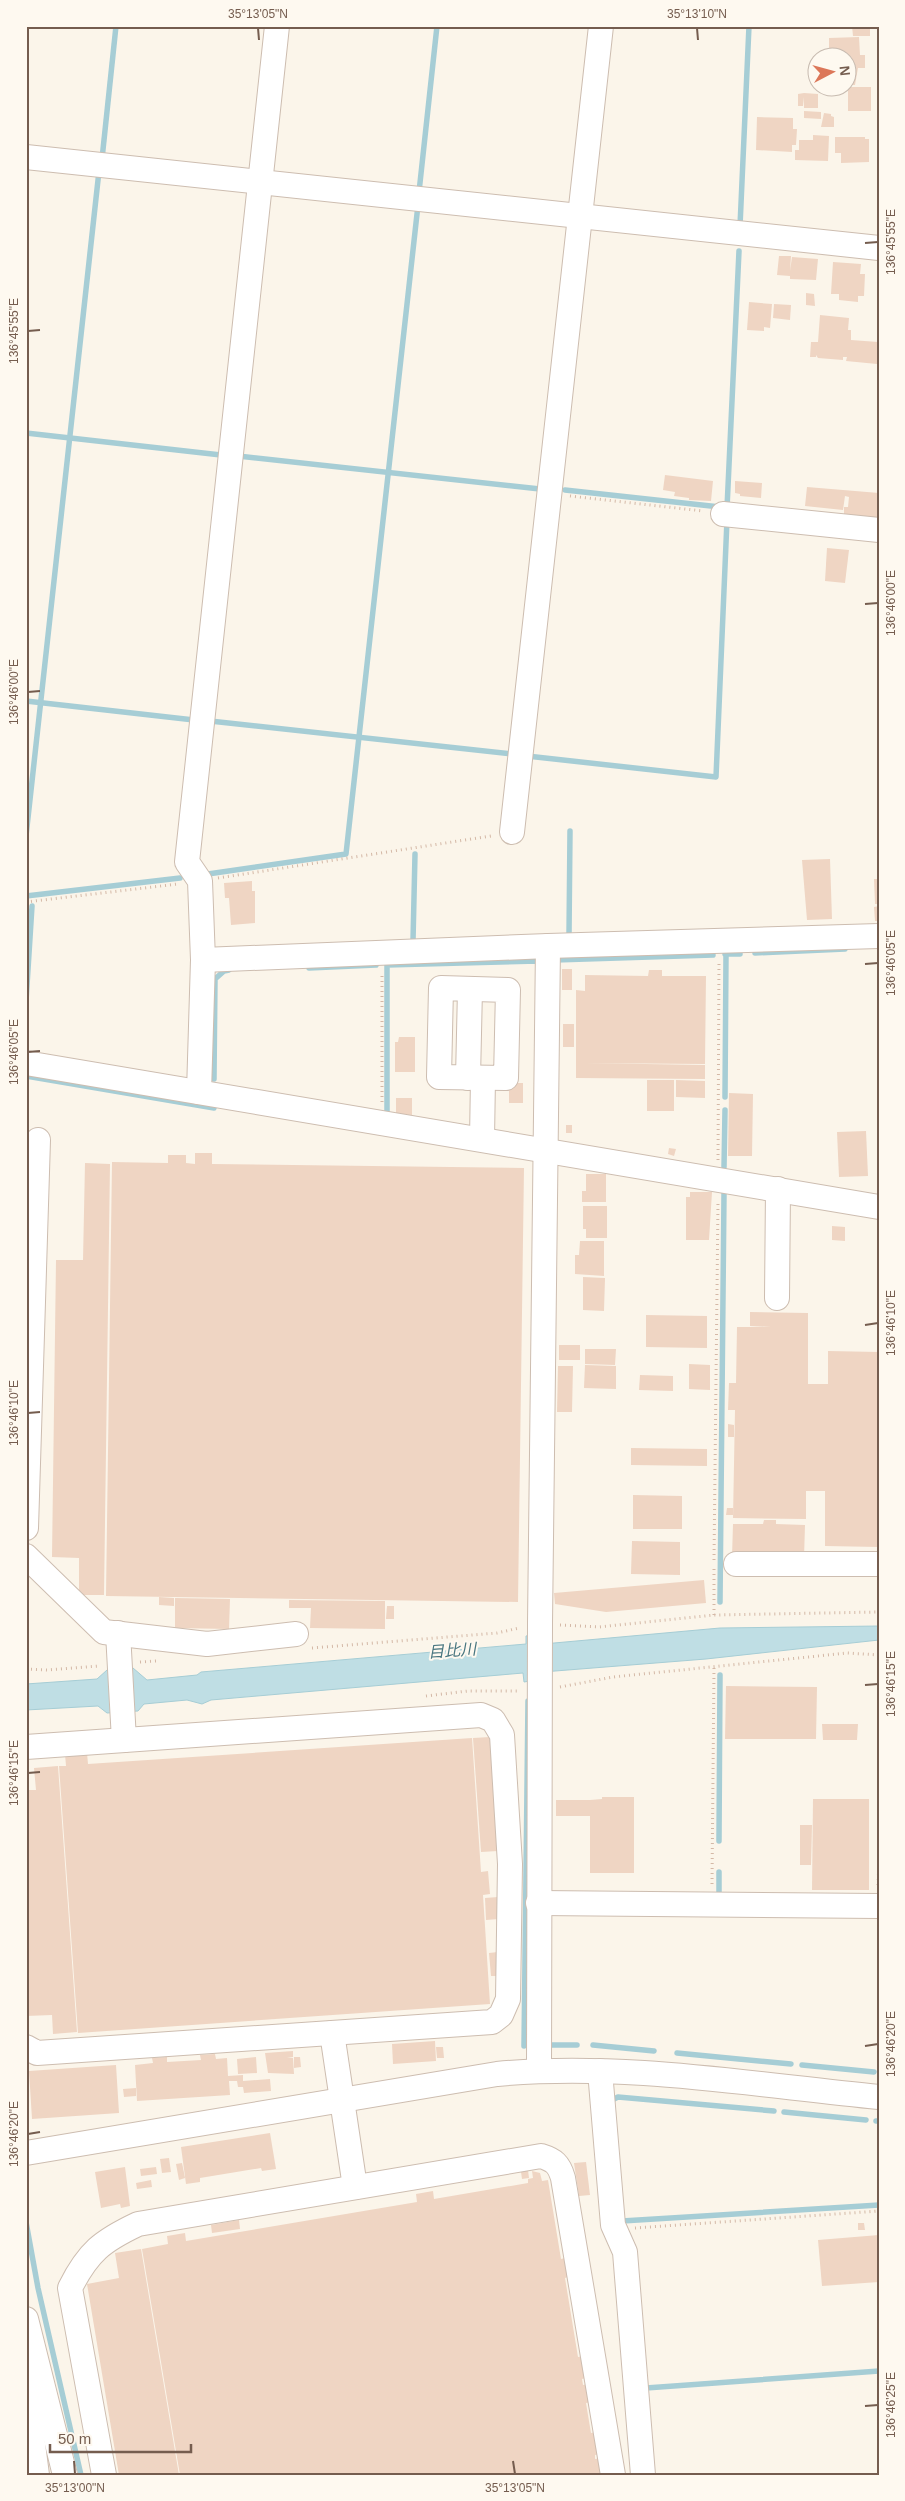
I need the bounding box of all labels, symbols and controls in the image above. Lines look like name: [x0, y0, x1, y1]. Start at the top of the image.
text: 35°13'05"N: [228, 7, 288, 21]
text: 35°13'10"N: [667, 7, 727, 21]
north arrow: [808, 48, 858, 98]
text: N: [836, 65, 853, 77]
text: 136°45'55"E: [884, 209, 898, 275]
text: 136°45'55"E: [7, 298, 21, 364]
text: 136°46'00"E: [884, 570, 898, 636]
text: 136°46'00"E: [7, 659, 21, 725]
text: 136°46'05"E: [884, 930, 898, 996]
text: 136°46'05"E: [7, 1019, 21, 1085]
text: 136°46'10"E: [884, 1290, 898, 1356]
text: 136°46'10"E: [7, 1380, 21, 1446]
water label: 目比川: [427, 1640, 479, 1661]
text: 136°46'15"E: [884, 1651, 898, 1717]
text: 136°46'15"E: [7, 1740, 21, 1806]
text: 136°46'20"E: [884, 2011, 898, 2077]
text: 136°46'20"E: [7, 2101, 21, 2167]
text: 136°46'25"E: [884, 2372, 898, 2438]
scale bar: [50, 2421, 191, 2453]
text: 50 m: [58, 2430, 91, 2447]
text: 35°13'00"N: [45, 2481, 105, 2495]
text: 35°13'05"N: [485, 2481, 545, 2495]

